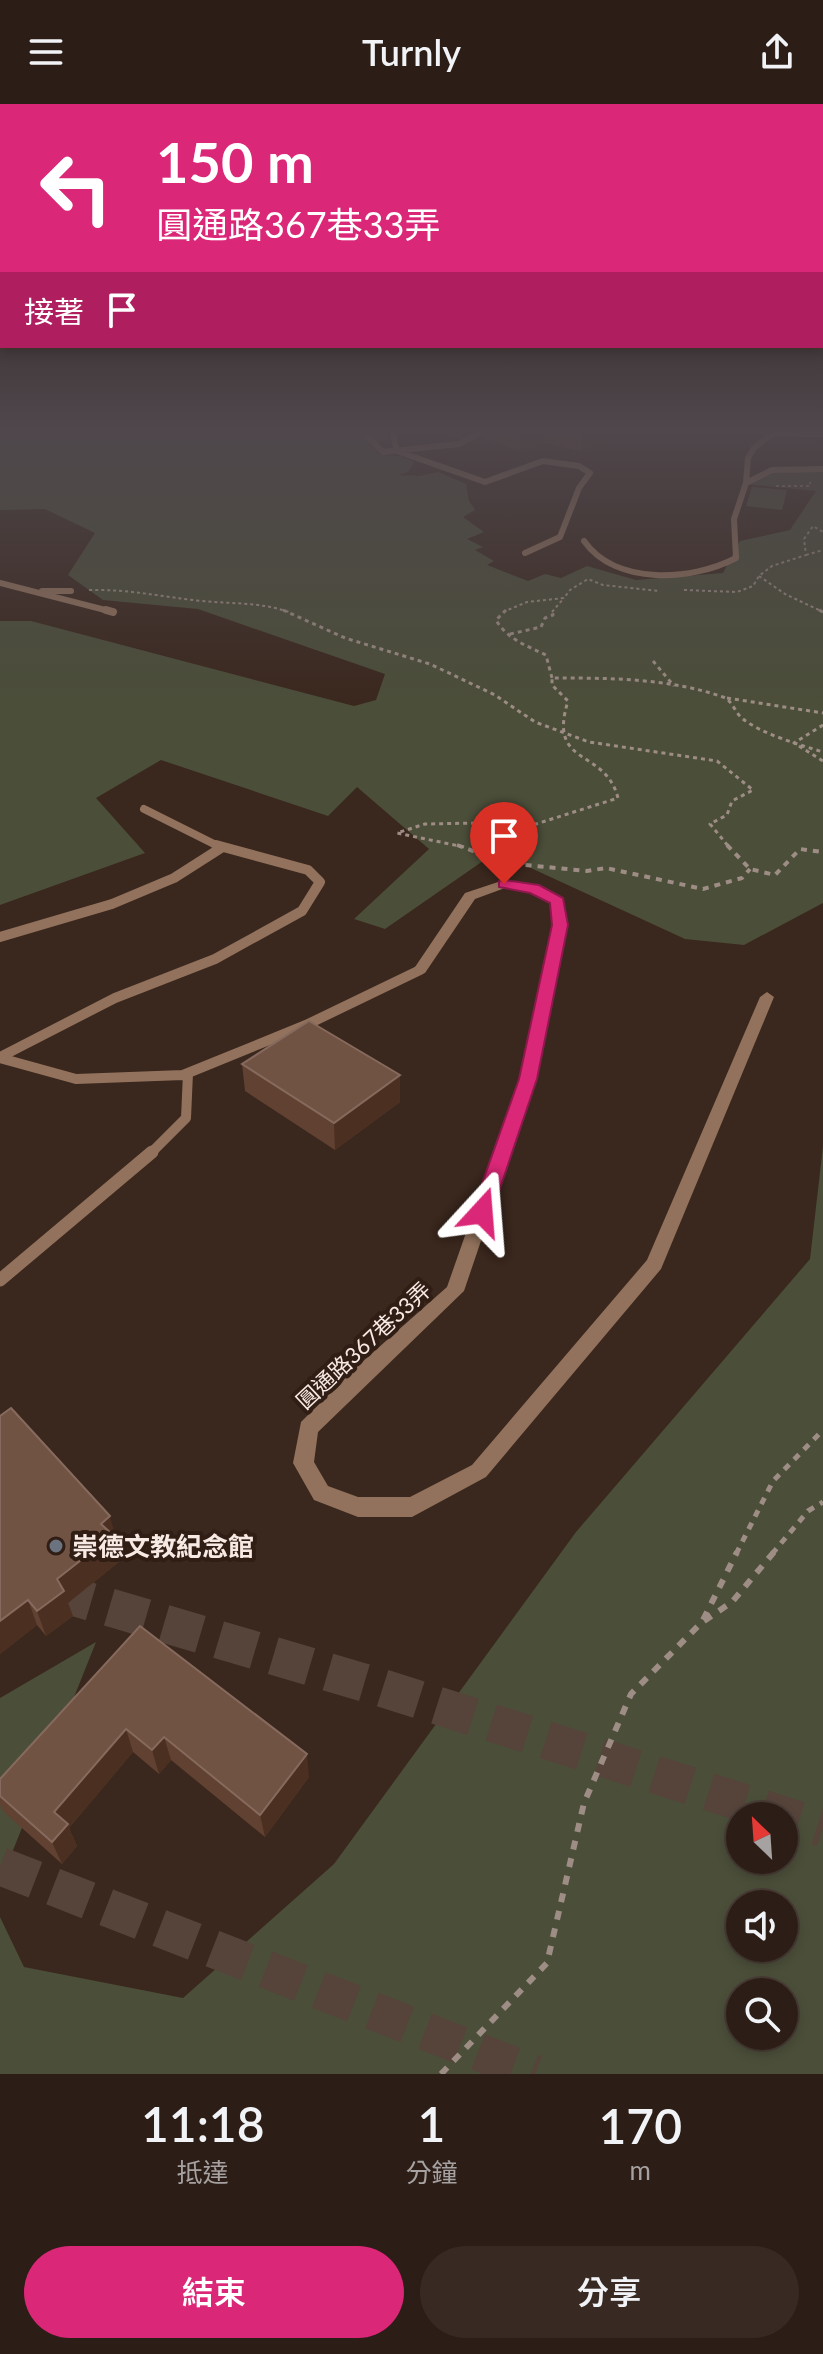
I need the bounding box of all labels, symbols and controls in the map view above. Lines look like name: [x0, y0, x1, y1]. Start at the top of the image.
icon: menu: [24, 30, 68, 74]
text: Turnly: [362, 30, 461, 74]
icon: share: [755, 30, 799, 74]
text: 150 m: [156, 128, 314, 195]
icon: left: [24, 136, 128, 240]
text: 圓通路367巷33弄: [156, 202, 440, 246]
icon: arrive: [100, 288, 144, 332]
text: 接著: [24, 293, 84, 329]
pin: [470, 802, 538, 884]
icon: arrive: [482, 814, 526, 858]
position arrow: [440, 1170, 524, 1254]
street label: 圓通路367巷33弄: [290, 1276, 436, 1414]
place label: 崇德文教紀念館: [72, 1530, 254, 1562]
marker: 崇德文教紀念館: [47, 1537, 65, 1555]
north arrow: [726, 1802, 798, 1874]
map controls: [726, 1802, 798, 2050]
button: sound: [726, 1890, 798, 1962]
button: search: [726, 1978, 798, 2050]
text: 11:18: [141, 2095, 265, 2152]
text: 1: [418, 2095, 445, 2152]
text: 170: [598, 2097, 682, 2154]
text: m: [630, 2154, 651, 2186]
text: 抵達: [177, 2156, 229, 2188]
text: 分鐘: [406, 2156, 458, 2188]
button: 結束: [24, 2246, 404, 2338]
button: 分享: [420, 2246, 799, 2338]

